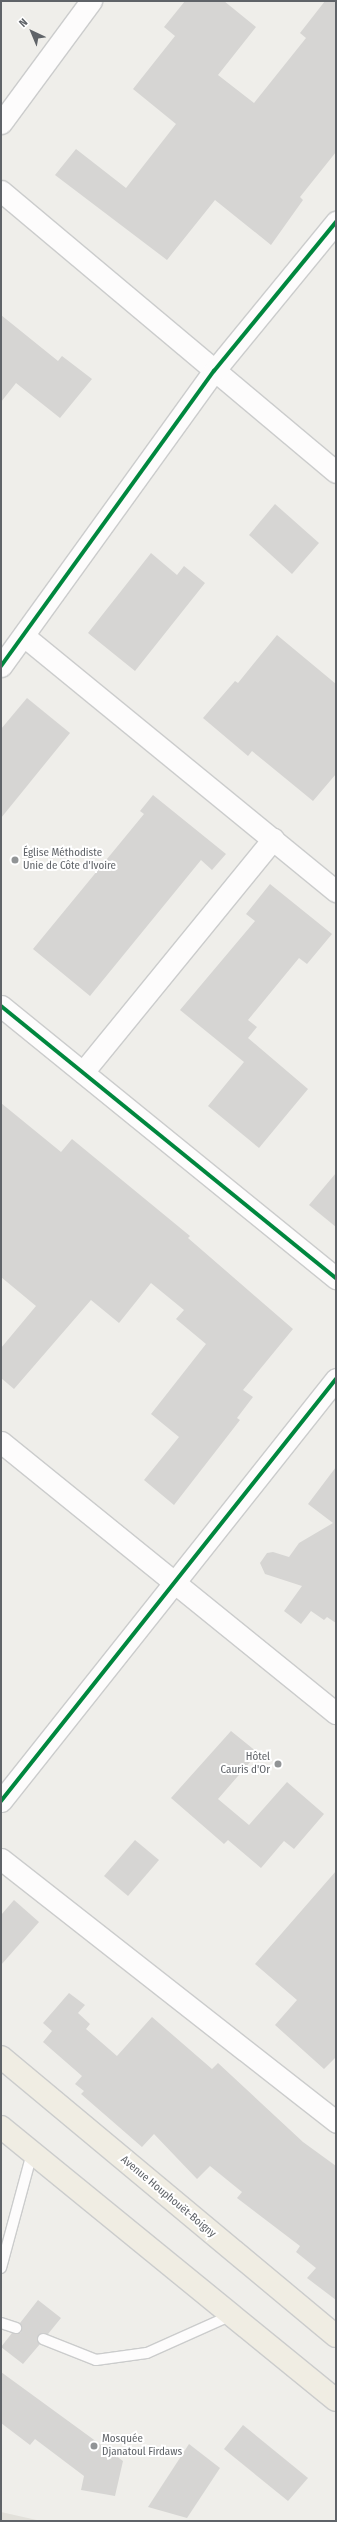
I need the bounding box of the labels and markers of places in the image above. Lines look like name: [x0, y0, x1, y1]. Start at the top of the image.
place label: Église Méthodiste Unie de Côte d'Ivoire: [23, 847, 116, 873]
marker: Église Méthodiste Unie de Côte d'Ivoire: [10, 855, 20, 865]
place label: Hôtel Cauris d'Or: [221, 1751, 270, 1777]
marker: Hôtel Cauris d'Or: [273, 1759, 283, 1769]
place label: Mosquée Djanatoul Firdaws: [102, 2433, 182, 2459]
marker: Mosquée Djanatoul Firdaws: [89, 2441, 99, 2451]

